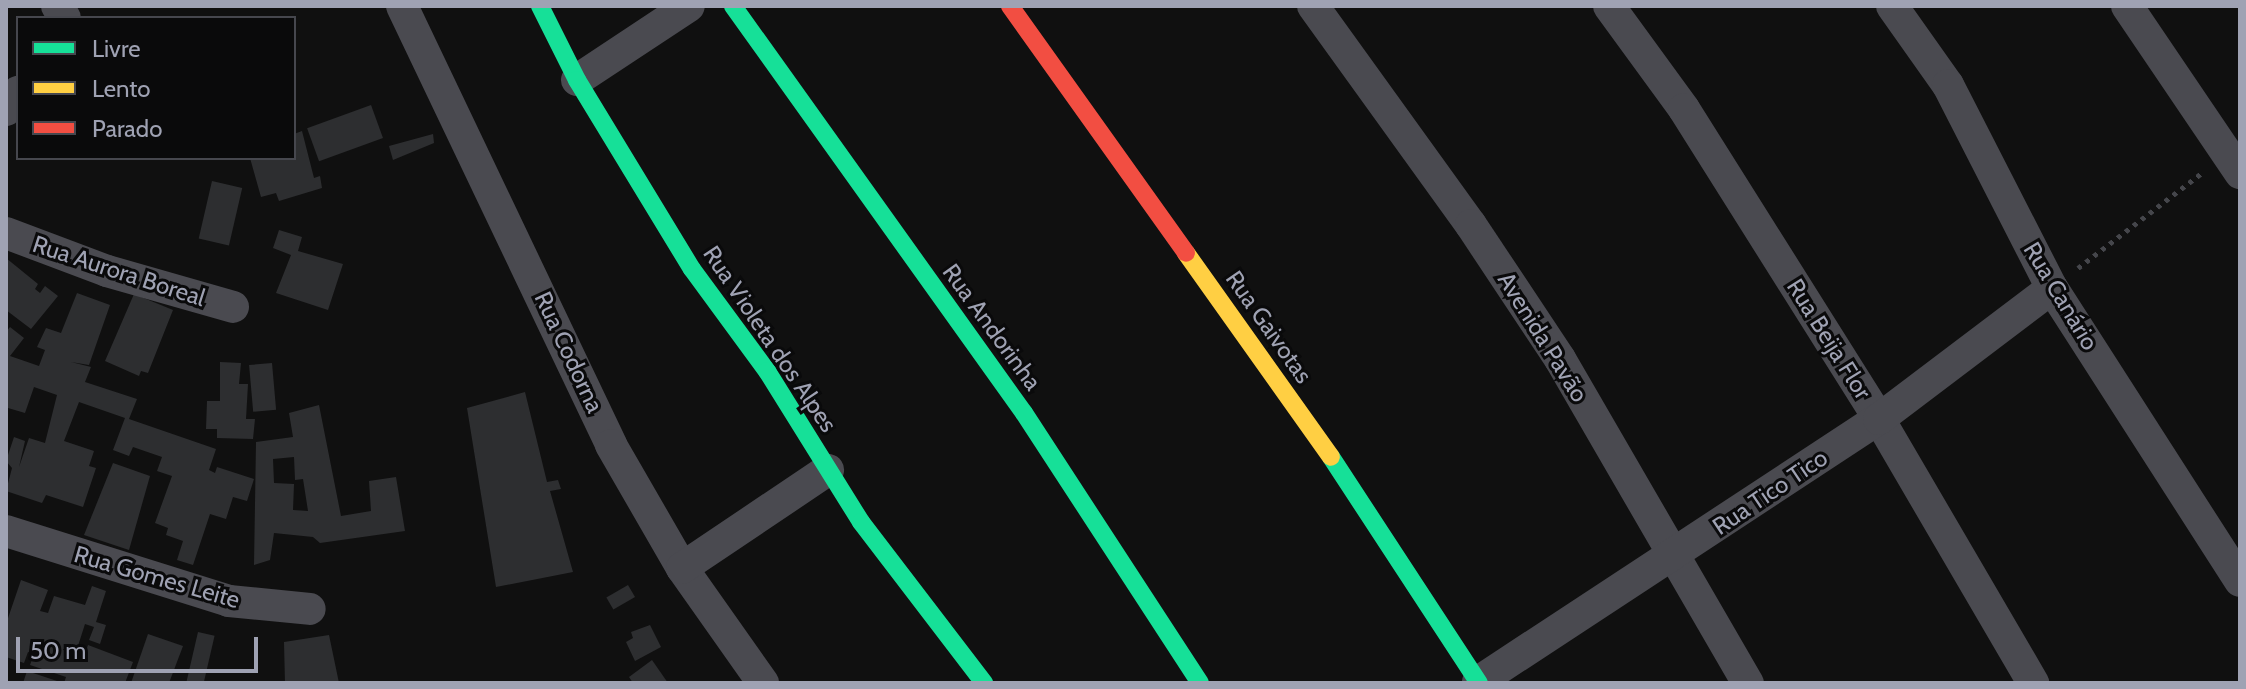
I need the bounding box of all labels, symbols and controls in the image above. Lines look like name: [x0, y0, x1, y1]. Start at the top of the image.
legend: [16, 16, 296, 160]
text: Livre: [92, 34, 140, 63]
text: Lento: [92, 74, 151, 103]
text: Parado: [92, 114, 162, 143]
street label: Rua Aurora Boreal: [29, 230, 209, 312]
street label: Rua Canário: [2018, 237, 2104, 355]
street label: Rua Violeta dos Alpes: [697, 240, 843, 438]
street label: Rua Andorinha: [937, 258, 1047, 396]
street label: Rua Gaivotas: [1220, 265, 1318, 389]
street label: Avenida Pavão: [1492, 267, 1594, 407]
street label: Rua Beija Flor: [1781, 274, 1877, 404]
street label: Rua Codorna: [528, 287, 610, 417]
street label: Rua Tico Tico: [1707, 443, 1833, 541]
street label: Rua Gomes Leite: [71, 540, 243, 614]
scale bar: [20, 621, 262, 671]
text: 50 m: [30, 636, 86, 665]

